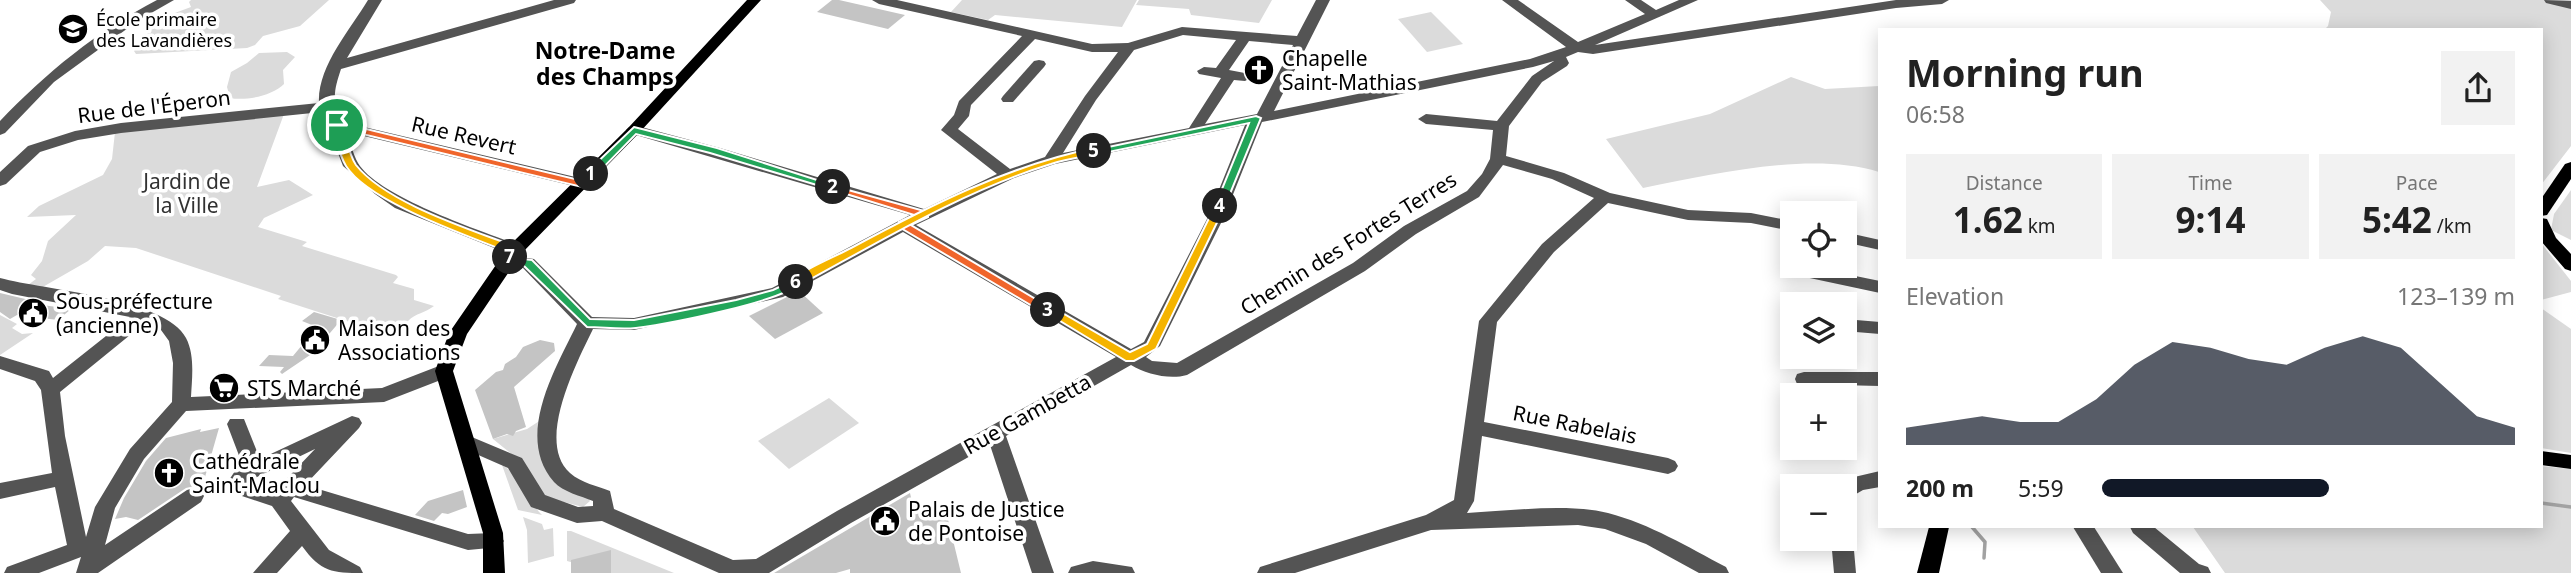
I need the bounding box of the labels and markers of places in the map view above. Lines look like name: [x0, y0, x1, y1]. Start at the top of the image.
place label: École primaire des Lavandières: [96, 7, 232, 52]
school or university icon: École primaire des Lavandières: [56, 12, 90, 46]
place label: Chapelle Saint-Mathias: [1282, 44, 1417, 96]
church icon: Chapelle Saint-Mathias: [1242, 53, 1276, 87]
pin: [307, 95, 367, 155]
pin: 5: [1076, 134, 1112, 168]
pin: 1: [574, 156, 608, 192]
pin: 2: [816, 170, 850, 204]
pin: 4: [1202, 188, 1238, 224]
pin: 7: [492, 240, 528, 274]
pin: 6: [778, 264, 814, 300]
place label: Sous-préfecture (ancienne): [56, 287, 213, 339]
pin: 3: [1030, 292, 1066, 328]
public building icon: Sous-préfecture (ancienne): [16, 296, 50, 330]
place label: Maison des Associations: [338, 314, 460, 366]
public building icon: Maison des Associations: [298, 323, 332, 357]
supermarket icon: STS Marché: [207, 371, 241, 405]
place label: STS Marché: [247, 374, 361, 402]
place label: Cathédrale Saint-Maclou: [192, 447, 320, 499]
church icon: Cathédrale Saint-Maclou: [152, 456, 186, 490]
place label: Palais de Justice de Pontoise: [908, 495, 1065, 547]
public building icon: Palais de Justice de Pontoise: [868, 504, 902, 538]

